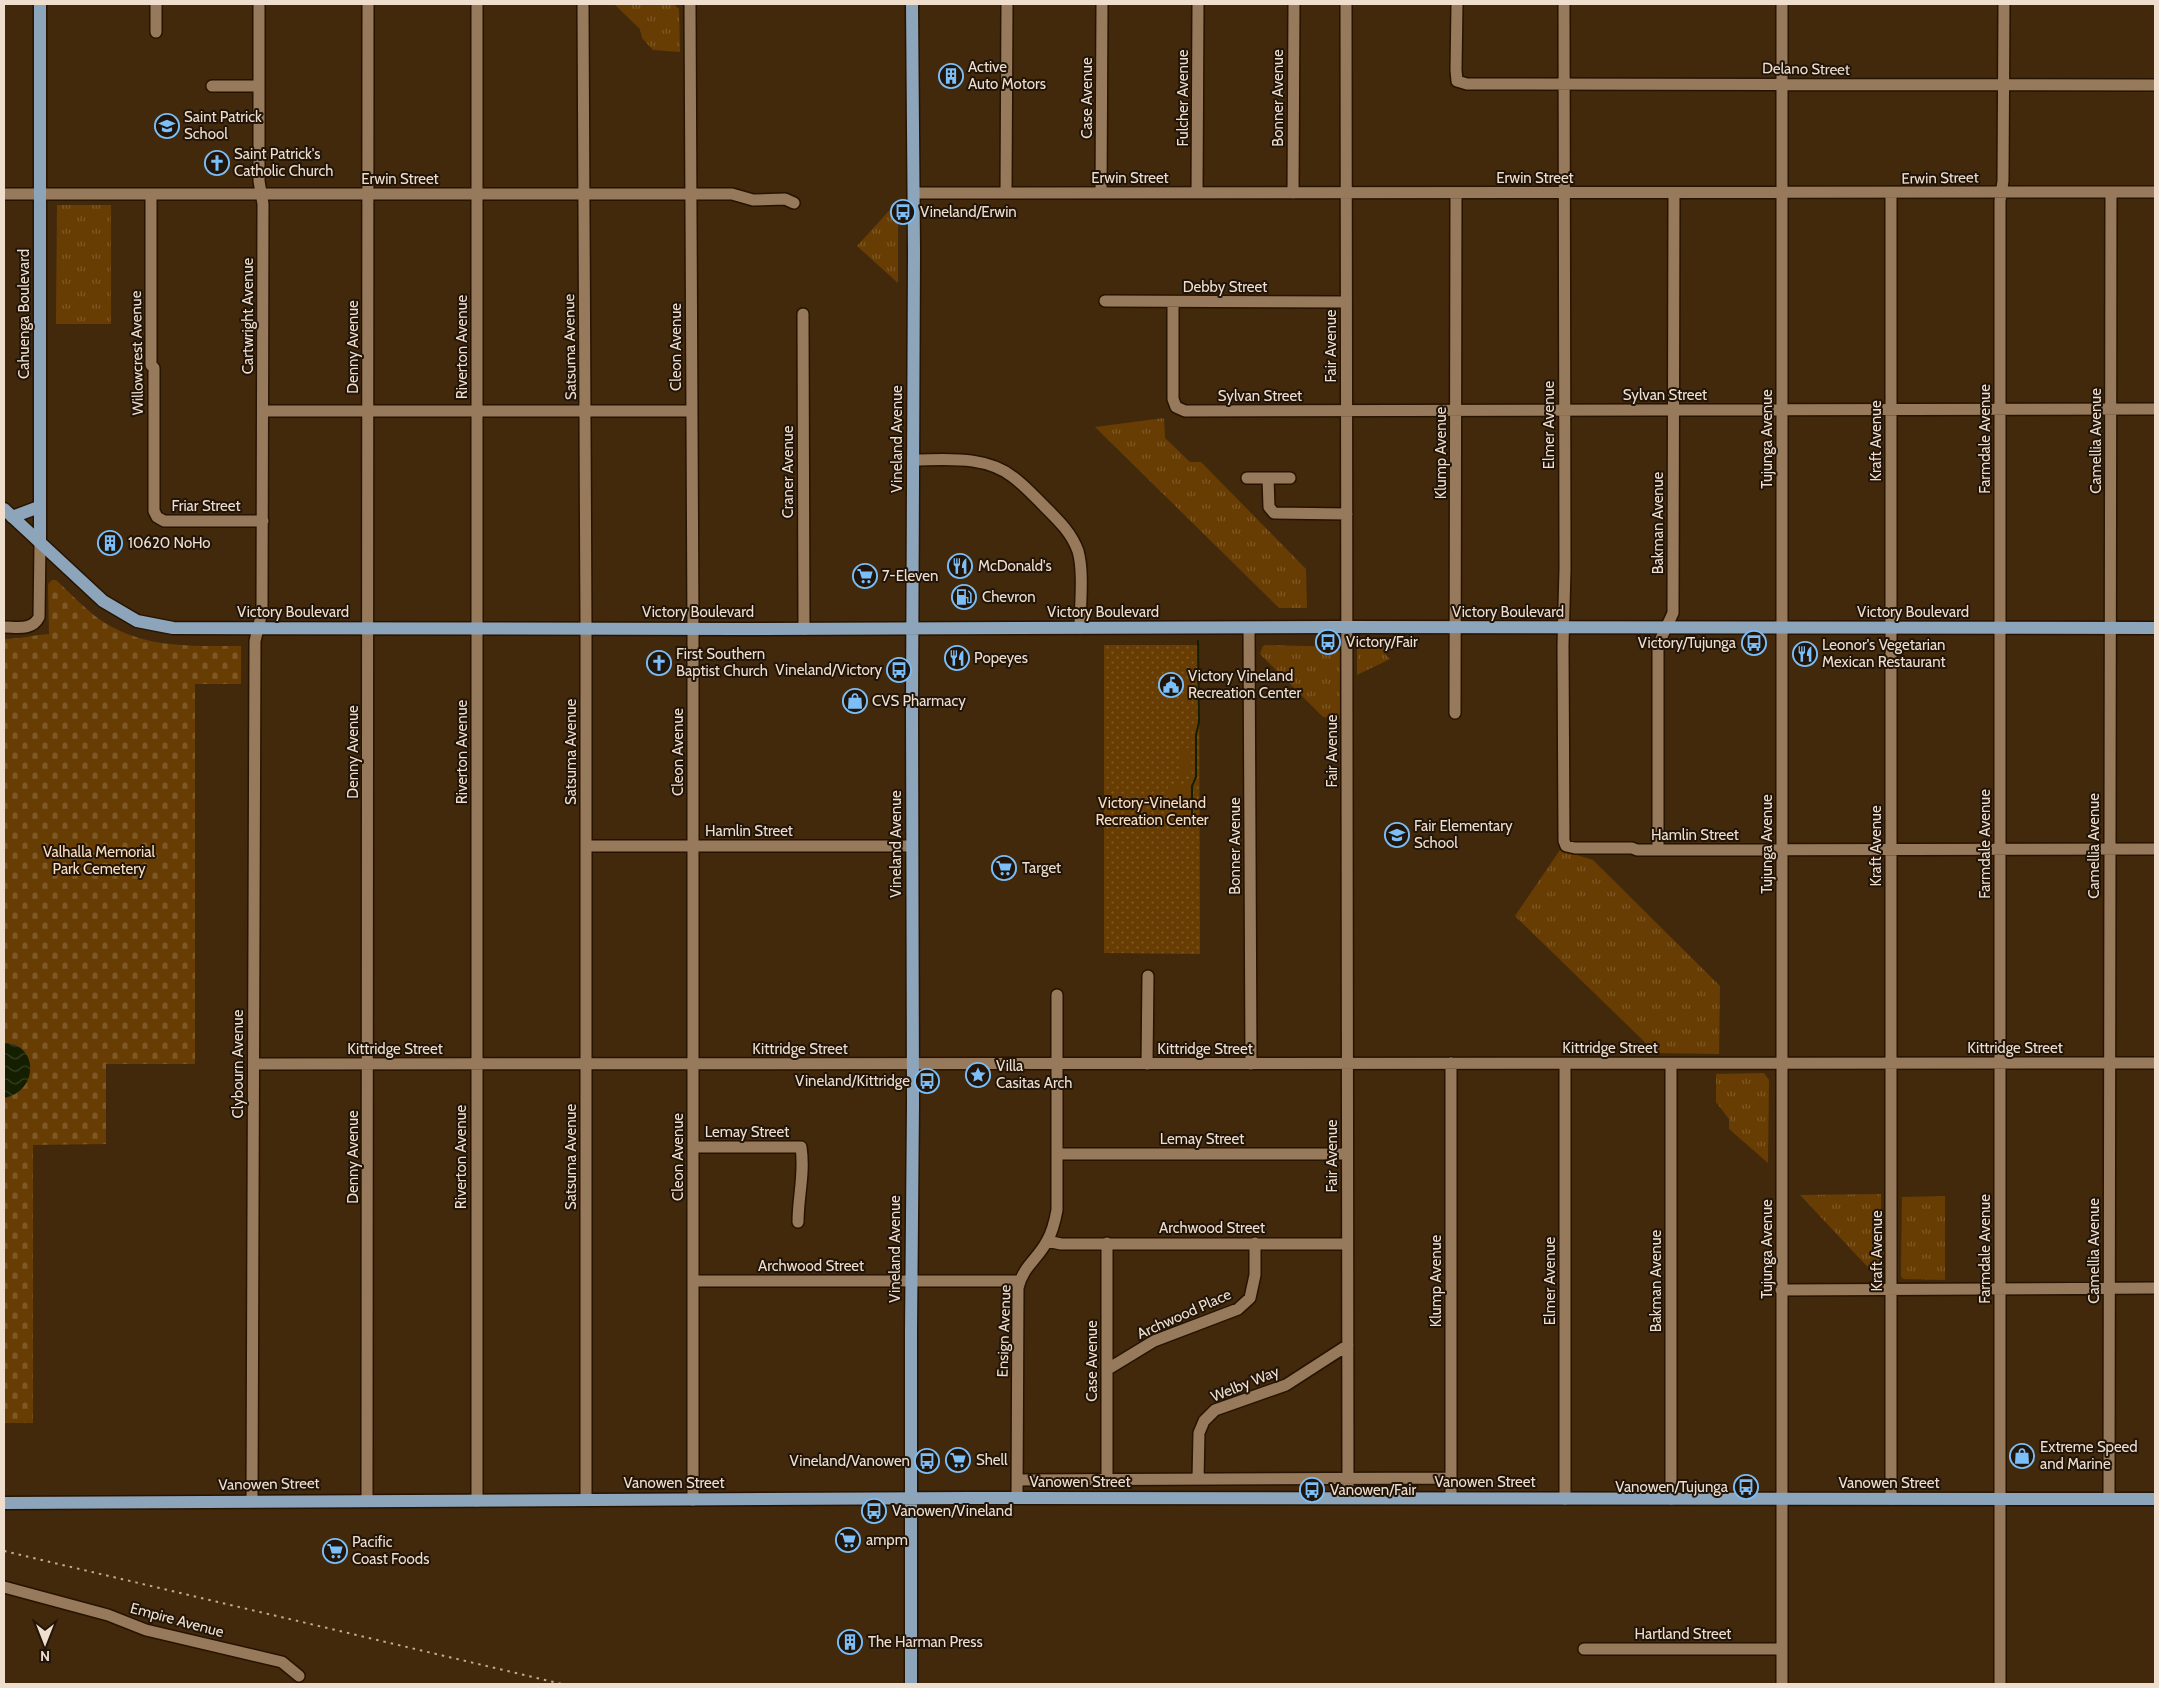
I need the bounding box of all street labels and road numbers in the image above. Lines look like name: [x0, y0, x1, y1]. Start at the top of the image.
street label: Fulcher Avenue: [1174, 49, 1192, 146]
street label: Bonner Avenue: [1269, 49, 1287, 147]
street label: Case Avenue: [1078, 57, 1096, 139]
street label: Delano Street: [1762, 59, 1850, 79]
street label: Erwin Street: [1901, 168, 1979, 188]
street label: Erwin Street: [1091, 169, 1169, 187]
street label: Erwin Street: [1496, 169, 1574, 187]
street label: Erwin Street: [361, 170, 439, 188]
street label: Cahuenga Boulevard: [15, 249, 33, 379]
street label: Cartwright Avenue: [239, 257, 257, 374]
street label: Debby Street: [1183, 278, 1267, 296]
street label: Willowcrest Avenue: [127, 290, 147, 415]
street label: Satsuma Avenue: [560, 293, 580, 400]
street label: Riverton Avenue: [453, 295, 471, 399]
street label: Denny Avenue: [344, 300, 362, 394]
street label: Cleon Avenue: [667, 303, 685, 391]
street label: Fair Avenue: [1322, 309, 1340, 383]
street label: Elmer Avenue: [1540, 381, 1558, 469]
street label: Farmdale Avenue: [1976, 384, 1994, 494]
street label: Vineland Avenue: [888, 385, 906, 493]
street label: Sylvan Street: [1623, 386, 1707, 404]
street label: Sylvan Street: [1218, 387, 1302, 405]
street label: Camellia Avenue: [2087, 388, 2105, 494]
street label: Tujunga Avenue: [1758, 389, 1776, 489]
street label: Kraft Avenue: [1867, 400, 1885, 482]
street label: Klump Avenue: [1432, 407, 1450, 499]
street label: Craner Avenue: [779, 425, 797, 518]
street label: Bakman Avenue: [1649, 471, 1667, 574]
street label: Friar Street: [172, 497, 240, 515]
street label: Victory Boulevard: [237, 603, 349, 621]
street label: Victory Boulevard: [642, 603, 754, 621]
street label: Victory Boulevard: [1047, 603, 1159, 621]
street label: Victory Boulevard: [1452, 603, 1564, 621]
street label: Victory Boulevard: [1857, 603, 1969, 621]
street label: Satsuma Avenue: [562, 699, 580, 805]
street label: Riverton Avenue: [453, 700, 471, 804]
street label: Denny Avenue: [344, 705, 362, 799]
street label: Cleon Avenue: [669, 708, 687, 796]
street label: Fair Avenue: [1323, 714, 1341, 788]
street label: Farmdale Avenue: [1976, 789, 1994, 899]
street label: Vineland Avenue: [887, 790, 905, 898]
street label: Camellia Avenue: [2085, 793, 2103, 899]
street label: Tujunga Avenue: [1758, 794, 1776, 894]
street label: Bonner Avenue: [1226, 797, 1244, 895]
street label: Kraft Avenue: [1867, 805, 1885, 887]
street label: Hamlin Street: [705, 822, 793, 840]
street label: Hamlin Street: [1651, 826, 1739, 844]
street label: Clybourn Avenue: [229, 1009, 247, 1118]
street label: Kittridge Street: [1562, 1039, 1658, 1057]
street label: Kittridge Street: [1967, 1039, 2063, 1057]
street label: Kittridge Street: [347, 1040, 443, 1058]
street label: Kittridge Street: [752, 1040, 848, 1058]
street label: Kittridge Street: [1157, 1040, 1253, 1058]
street label: Satsuma Avenue: [562, 1104, 580, 1210]
street label: Riverton Avenue: [452, 1105, 470, 1209]
street label: Denny Avenue: [344, 1110, 362, 1204]
street label: Cleon Avenue: [669, 1113, 687, 1201]
street label: Fair Avenue: [1323, 1119, 1341, 1193]
street label: Lemay Street: [705, 1123, 789, 1141]
street label: Lemay Street: [1160, 1130, 1244, 1148]
street label: Farmdale Avenue: [1976, 1194, 1994, 1304]
street label: Vineland Avenue: [886, 1195, 904, 1303]
street label: Camellia Avenue: [2085, 1198, 2103, 1304]
street label: Tujunga Avenue: [1758, 1199, 1776, 1299]
street label: Kraft Avenue: [1868, 1210, 1886, 1292]
street label: Archwood Street: [1159, 1219, 1265, 1237]
street label: Bakman Avenue: [1647, 1229, 1665, 1332]
street label: Klump Avenue: [1427, 1235, 1445, 1327]
street label: Elmer Avenue: [1541, 1237, 1559, 1325]
street label: Archwood Street: [758, 1257, 864, 1275]
street label: Ensign Avenue: [993, 1284, 1015, 1378]
street label: Archwood Place: [1134, 1285, 1234, 1343]
street label: Case Avenue: [1083, 1320, 1101, 1402]
street label: Welby Way: [1208, 1362, 1282, 1406]
street label: Vanowen Street: [1029, 1473, 1131, 1491]
street label: Vanowen Street: [1434, 1473, 1536, 1491]
street label: Vanowen Street: [218, 1474, 320, 1494]
street label: Vanowen Street: [623, 1474, 725, 1492]
street label: Vanowen Street: [1838, 1474, 1940, 1492]
street label: Empire Avenue: [128, 1599, 226, 1641]
street label: Hartland Street: [1635, 1625, 1731, 1643]

